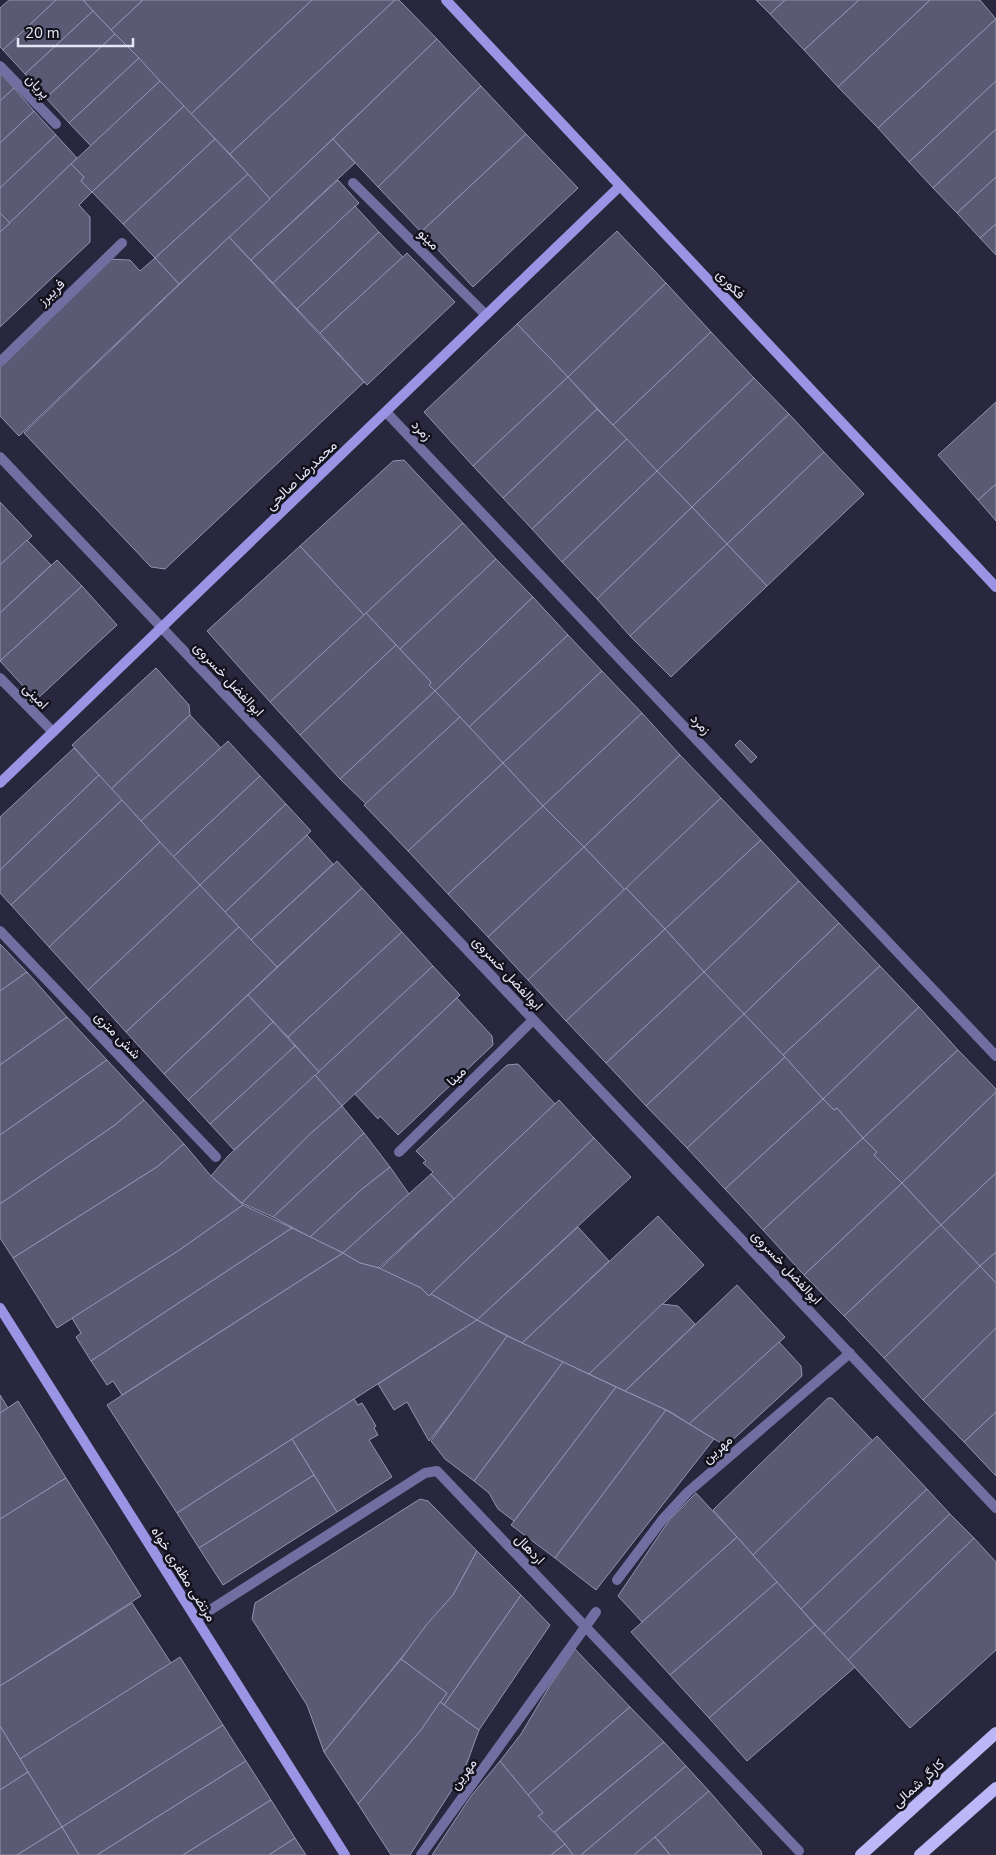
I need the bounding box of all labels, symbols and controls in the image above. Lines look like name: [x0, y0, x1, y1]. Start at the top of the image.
scale bar: [18, 15, 132, 47]
text: 20 m: [25, 23, 60, 43]
street label: پریان: [21, 70, 54, 103]
street label: مینو: [414, 224, 444, 254]
street label: فکوری: [712, 265, 749, 303]
street label: فریبرز: [33, 275, 69, 311]
street label: زمرد: [407, 416, 436, 445]
street label: محمدرضا صالحی: [261, 436, 341, 515]
street label: ابوالفضل خسروی: [189, 638, 268, 721]
street label: امینی: [19, 679, 53, 714]
street label: زمرد: [686, 710, 715, 739]
street label: ابوالفضل خسروی: [468, 932, 547, 1015]
street label: شش متری: [90, 1007, 145, 1063]
street label: مینا: [442, 1062, 470, 1090]
street label: ابوالفضل خسروی: [747, 1226, 826, 1309]
street label: مهرین: [698, 1431, 737, 1468]
street label: مرتضی مظفری خواه: [147, 1523, 221, 1626]
street label: اردهال: [510, 1530, 549, 1569]
street label: مهرین: [445, 1755, 481, 1794]
street label: کارگر شمالی: [888, 1755, 949, 1812]

